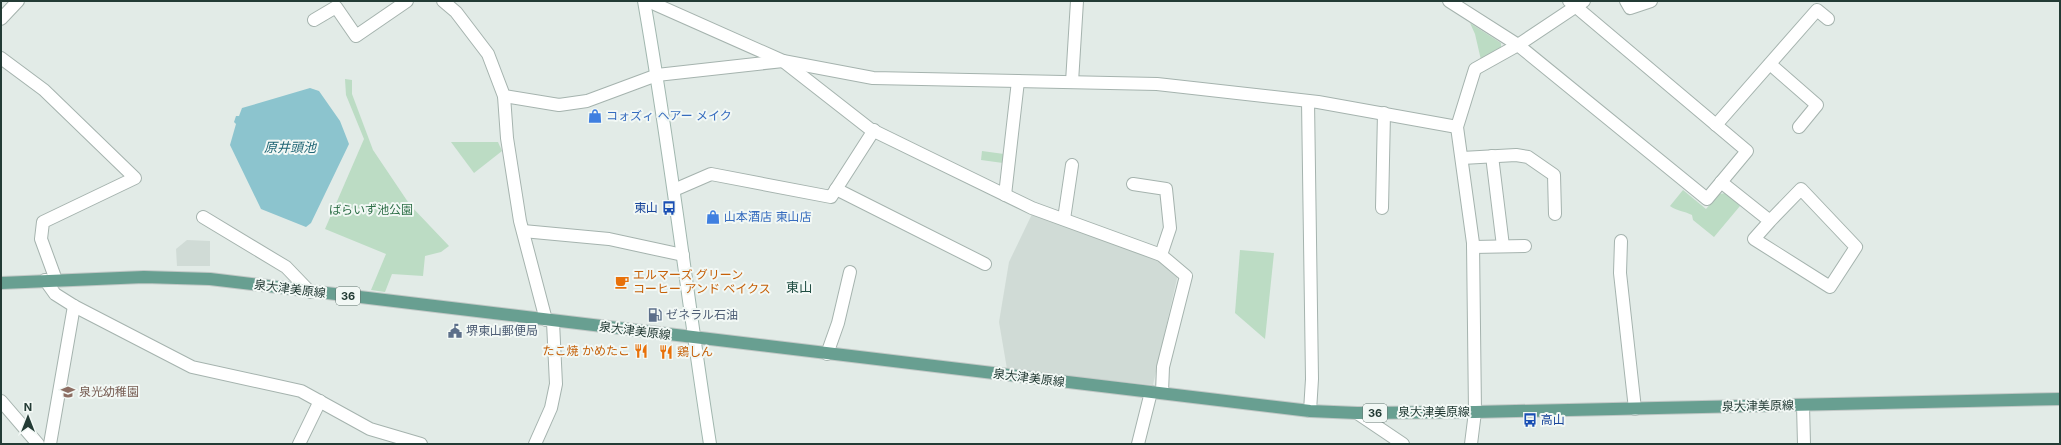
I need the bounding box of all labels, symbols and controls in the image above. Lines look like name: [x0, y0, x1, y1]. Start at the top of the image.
shop icon: コォズィ ヘアー メイク: [587, 108, 603, 124]
place label: コォズィ ヘアー メイク: [606, 108, 732, 123]
water label: 原井頭池: [264, 139, 318, 155]
place label: 東山: [634, 200, 658, 215]
bus stop icon: 東山: [661, 200, 677, 216]
park label: ばらいず池公園: [329, 202, 413, 217]
shop icon: 山本酒店 東山店: [705, 209, 721, 225]
place label: 山本酒店 東山店: [724, 209, 811, 224]
place label: エルマーズ グリーン コーヒー アンド ベイクス: [633, 267, 771, 296]
cafe icon: エルマーズ グリーン コーヒー アンド ベイクス: [614, 274, 630, 290]
street label: 泉大津美原線: [253, 277, 327, 300]
district label: 東山: [786, 279, 812, 295]
road number: 36: [336, 287, 360, 305]
fuel station icon: ゼネラル石油: [647, 307, 663, 323]
place label: ゼネラル石油: [666, 307, 738, 322]
street label: 泉大津美原線: [598, 319, 672, 342]
public building icon: 堺東山郵便局: [447, 323, 463, 339]
place label: 堺東山郵便局: [466, 323, 538, 338]
place label: たこ焼 かめたこ: [543, 343, 630, 358]
restaurant icon: たこ焼 かめたこ: [633, 343, 649, 359]
restaurant icon: 鶏しん: [658, 344, 674, 360]
place label: 鶏しん: [677, 344, 713, 359]
street label: 泉大津美原線: [992, 366, 1066, 389]
school or university icon: 泉光幼稚園: [60, 384, 76, 400]
place label: 泉光幼稚園: [79, 384, 139, 399]
north arrow: [8, 397, 48, 437]
street label: 泉大津美原線: [1722, 397, 1794, 414]
text: N: [24, 400, 32, 414]
road number: 36: [1363, 404, 1387, 422]
street label: 泉大津美原線: [1398, 404, 1470, 419]
bus stop icon: 高山: [1522, 412, 1538, 428]
place label: 高山: [1541, 412, 1565, 427]

